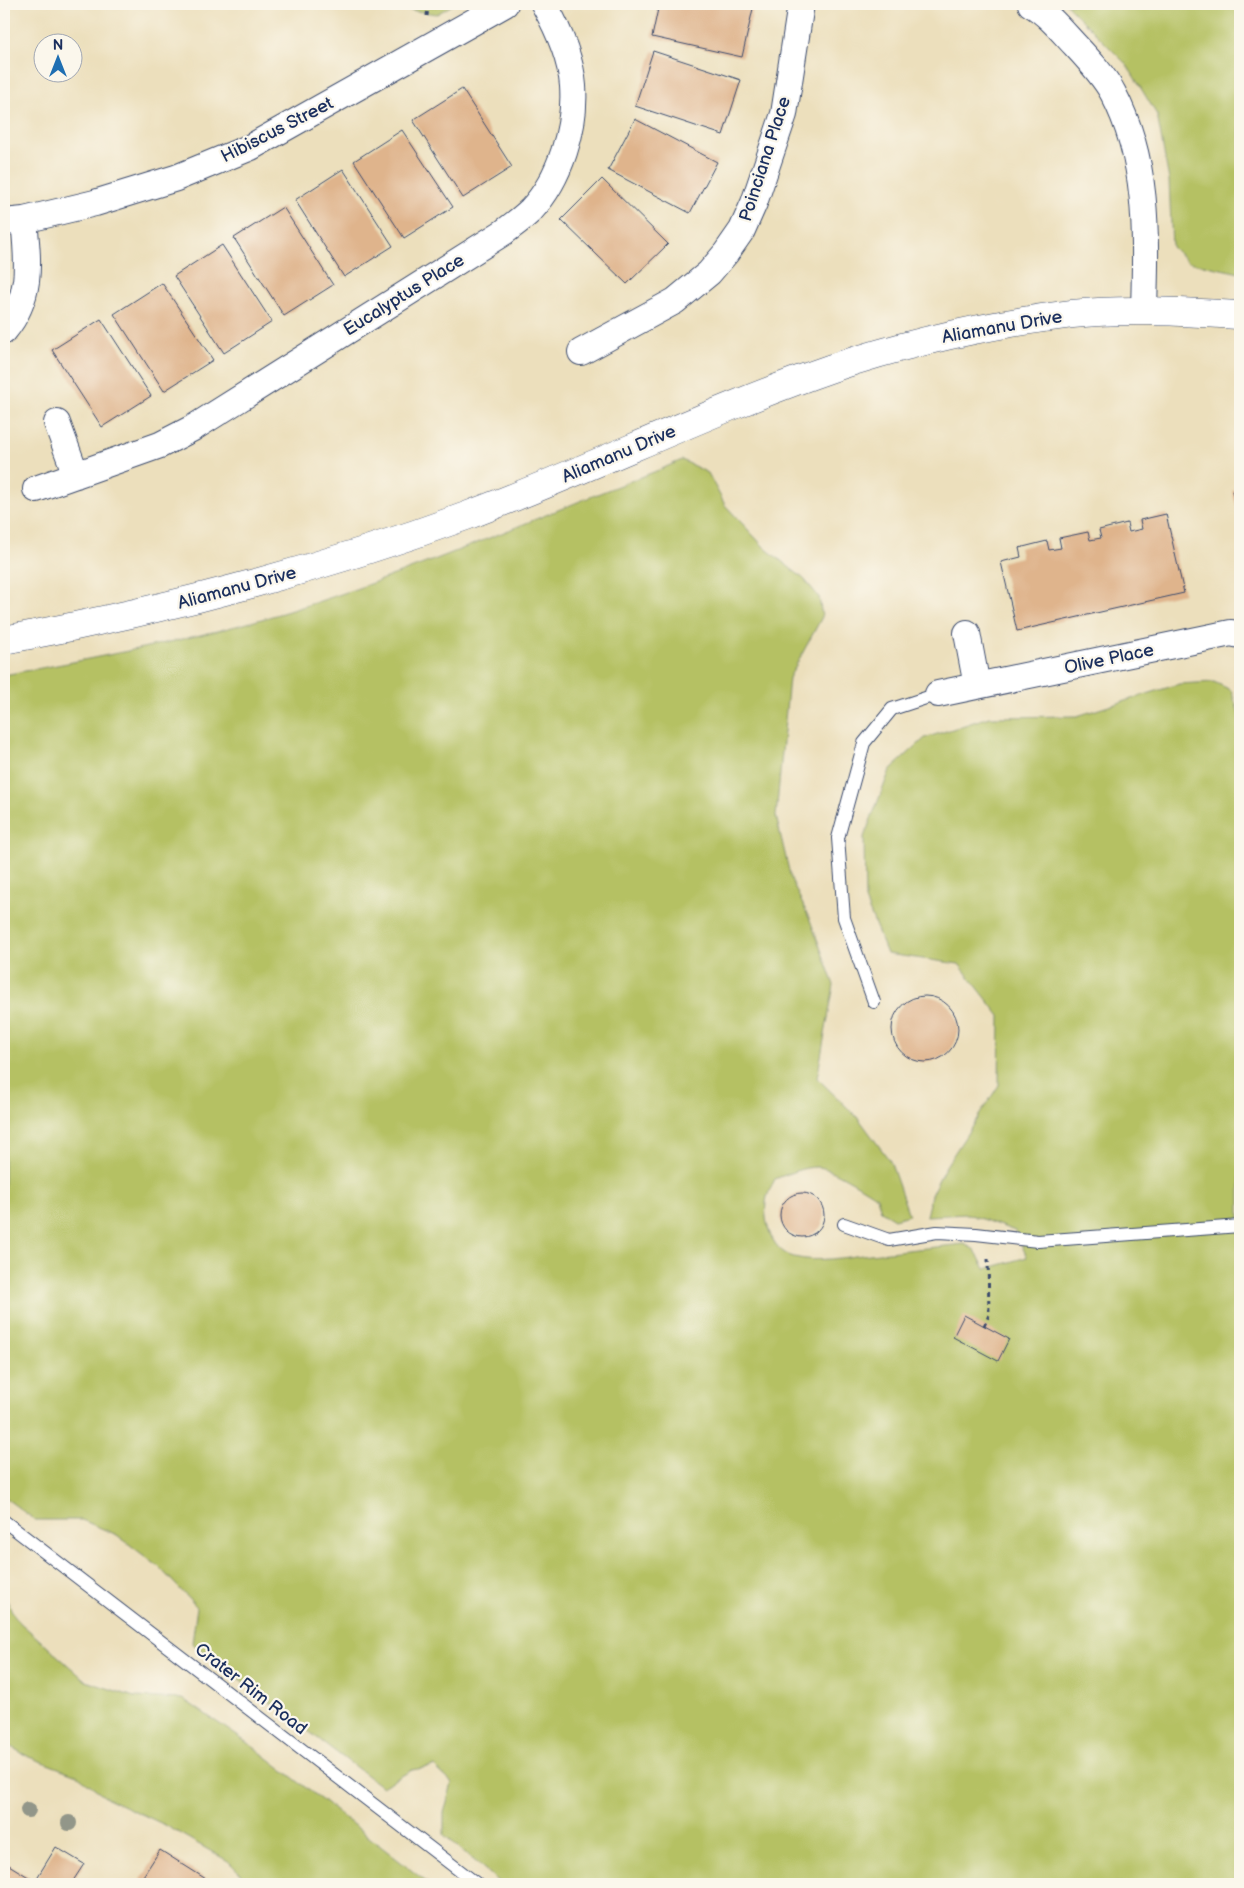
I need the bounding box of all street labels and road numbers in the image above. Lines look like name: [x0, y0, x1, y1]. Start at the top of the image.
street label: Hibiscus Street: [217, 92, 337, 167]
street label: Poinciana Place: [735, 94, 795, 224]
street label: Eucalyptus Place: [340, 249, 469, 341]
street label: Aliamanu Drive: [940, 306, 1064, 348]
street label: Aliamanu Drive: [559, 420, 679, 487]
street label: Aliamanu Drive: [175, 562, 299, 614]
street label: Olive Place: [1062, 639, 1156, 679]
street label: Crater Rim Road: [191, 1639, 311, 1739]

